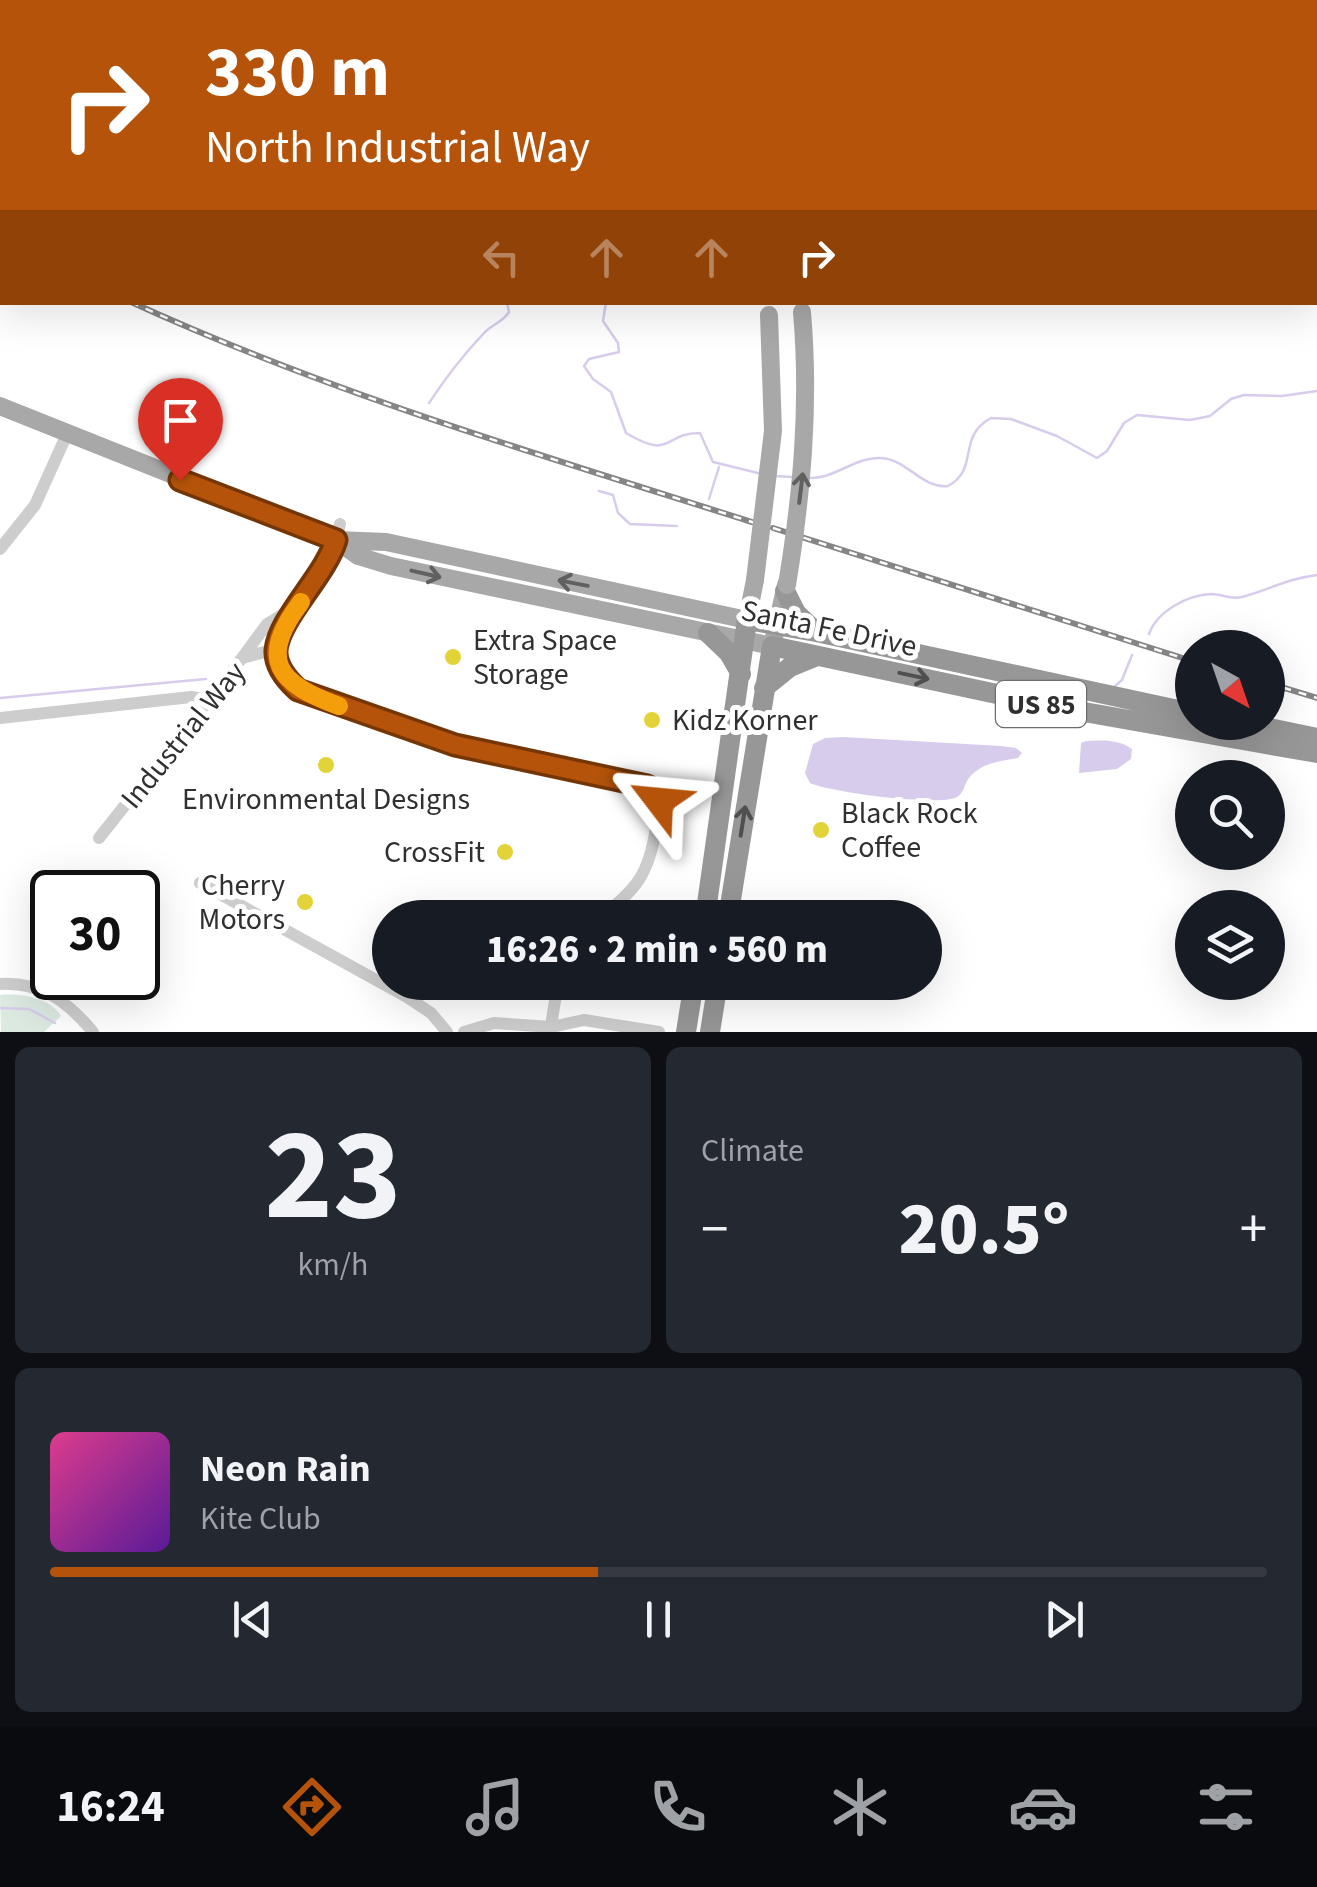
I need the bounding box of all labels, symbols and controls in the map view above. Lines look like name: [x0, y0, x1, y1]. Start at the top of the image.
text: 330 m: [205, 23, 390, 123]
icon: right: [40, 40, 170, 170]
text: North Industrial Way: [205, 116, 590, 180]
icon: left: [474, 230, 529, 285]
icon: ahead: [579, 230, 634, 285]
icon: ahead: [684, 230, 739, 285]
icon: right: [789, 230, 844, 285]
pin: [138, 378, 223, 481]
icon: arrive: [153, 393, 208, 448]
one-way arrow: [792, 473, 811, 505]
one-way arrow: [409, 566, 441, 584]
one-way arrow: [558, 572, 590, 591]
street label: Santa Fe Drive: [737, 589, 921, 668]
place label: Extra Space Storage: [473, 619, 617, 696]
north arrow: [1175, 630, 1285, 740]
map controls: [1175, 630, 1285, 1000]
marker: Extra Space Storage: [442, 646, 464, 668]
street label: Industrial Way: [111, 653, 256, 818]
one-way arrow: [897, 668, 929, 687]
road number: US 85: [996, 681, 1086, 727]
place label: Kidz Korner: [672, 699, 818, 742]
marker: Kidz Korner: [641, 709, 663, 731]
position arrow: [607, 749, 711, 853]
marker: Environmental Designs: [315, 754, 337, 776]
button: search: [1175, 760, 1285, 870]
place label: Environmental Designs: [182, 778, 470, 821]
place label: Black Rock Coffee: [841, 792, 978, 869]
one-way arrow: [735, 805, 753, 838]
marker: Black Rock Coffee: [810, 819, 832, 841]
place label: CrossFit: [384, 831, 485, 874]
marker: CrossFit: [494, 841, 516, 863]
place label: Cherry Motors: [199, 864, 285, 941]
speed limit sign: 30: [30, 870, 160, 1000]
button: layers: [1175, 890, 1285, 1000]
marker: Cherry Motors: [294, 891, 316, 913]
text: 16:26 · 2 min · 560 m: [486, 923, 828, 977]
text: 23: [264, 1084, 402, 1269]
text: Climate: [701, 1128, 804, 1174]
text: 20.5°: [898, 1176, 1070, 1283]
text: −: [701, 1191, 728, 1269]
text: +: [1240, 1191, 1267, 1269]
text: km/h: [298, 1242, 368, 1288]
text: Neon Rain: [200, 1442, 371, 1496]
text: Kite Club: [200, 1496, 321, 1542]
icon: previous: [225, 1592, 280, 1647]
icon: pause: [631, 1592, 686, 1647]
icon: next: [1037, 1592, 1092, 1647]
icon: directions: [277, 1772, 347, 1842]
icon: music: [460, 1772, 530, 1842]
icon: phone: [643, 1772, 713, 1842]
icon: climate: [825, 1772, 895, 1842]
icon: car: [1008, 1772, 1078, 1842]
icon: filters: [1191, 1772, 1261, 1842]
text: 16:24: [56, 1775, 165, 1839]

